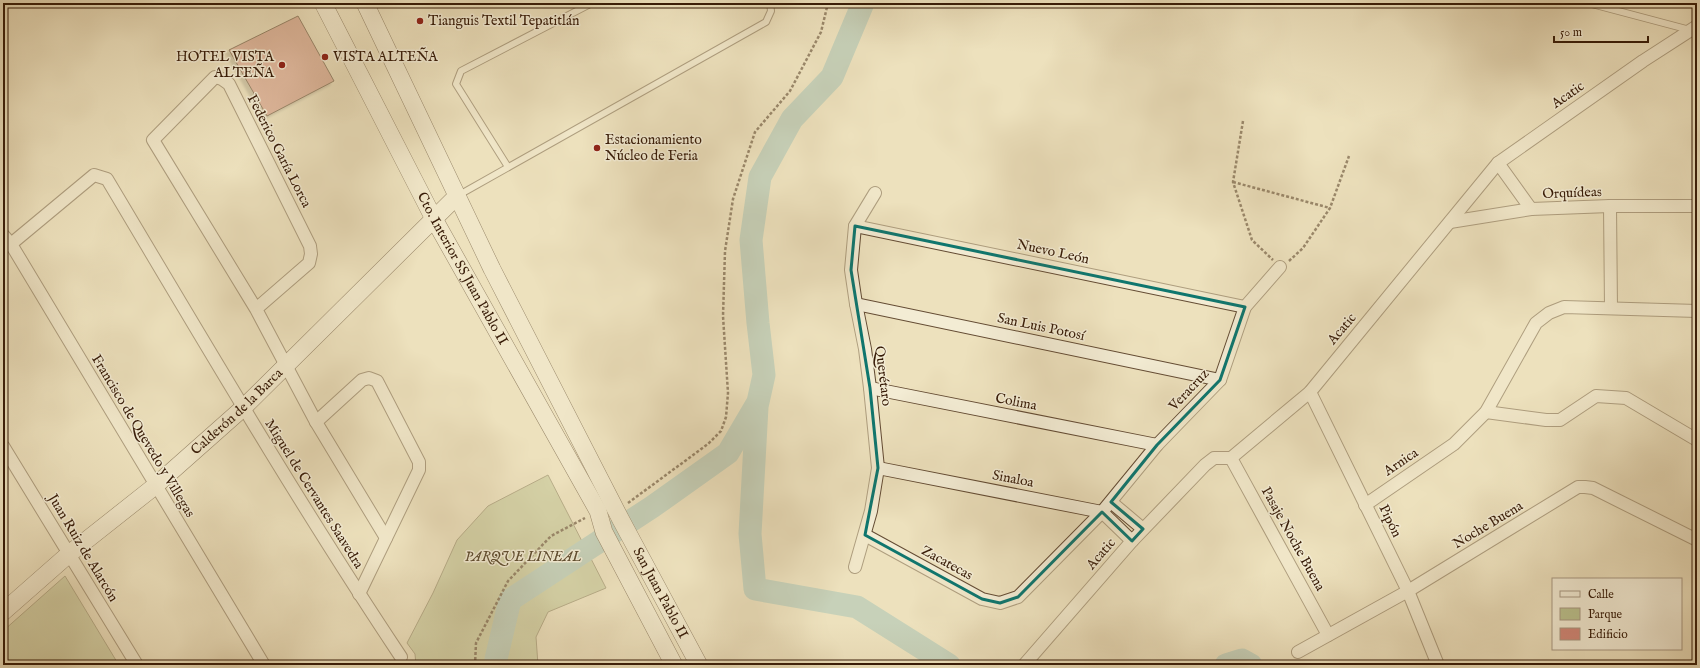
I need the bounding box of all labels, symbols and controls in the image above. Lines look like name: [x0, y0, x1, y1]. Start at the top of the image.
place label: Tianguis Textil Tepatitlán: [428, 12, 580, 30]
marker: Tianguis Textil Tepatitlán: [415, 16, 425, 26]
scale bar: [1554, 18, 1648, 44]
text: 50 m: [1560, 25, 1582, 40]
place label: VISTA ALTEÑA: [332, 47, 438, 66]
place label: HOTEL VISTA ALTEÑA: [176, 48, 275, 82]
marker: VISTA ALTEÑA: [320, 52, 330, 62]
marker: HOTEL VISTA ALTEÑA: [277, 60, 287, 70]
street label: Acatic: [1547, 77, 1588, 113]
street label: Federico Garía Lorca: [243, 91, 316, 211]
place label: Estacionamiento Núcleo de Feria: [605, 131, 702, 165]
marker: Estacionamiento Núcleo de Feria: [592, 143, 602, 153]
street label: Orquídeas: [1542, 183, 1602, 203]
street label: Cto. Interior SS Juan Pablo II: [413, 189, 512, 348]
street label: Nuevo León: [1015, 236, 1091, 269]
street label: San Luis Potosí: [996, 309, 1088, 345]
street label: Acatic: [1323, 309, 1360, 349]
street label: Querétaro: [870, 345, 896, 407]
street label: Francisco de Quevedo y Villegas: [87, 351, 199, 521]
street label: Calderón de la Barca: [187, 364, 287, 459]
street label: Veracruz: [1164, 365, 1213, 416]
street label: Colima: [994, 389, 1039, 415]
street label: Miguel de Cervantes Saavedra: [261, 416, 368, 573]
street label: Arnica: [1379, 443, 1422, 481]
street label: Sinaloa: [991, 466, 1036, 492]
street label: Pasaje Noche Buena: [1257, 484, 1330, 595]
street label: Juan Ruiz de Alarcón: [43, 489, 123, 606]
street label: Noche Buena: [1450, 497, 1527, 553]
street label: Pipón: [1374, 502, 1406, 541]
street label: Acatic: [1082, 534, 1120, 574]
street label: Zacatecas: [918, 542, 976, 585]
street label: San Juan Pablo II: [629, 544, 692, 642]
park label: PARQUE LINEAL: [465, 548, 581, 566]
legend: [1552, 578, 1682, 650]
text: Calle: [1588, 587, 1614, 602]
text: Parque: [1588, 607, 1623, 623]
text: Edificio: [1588, 627, 1628, 642]

